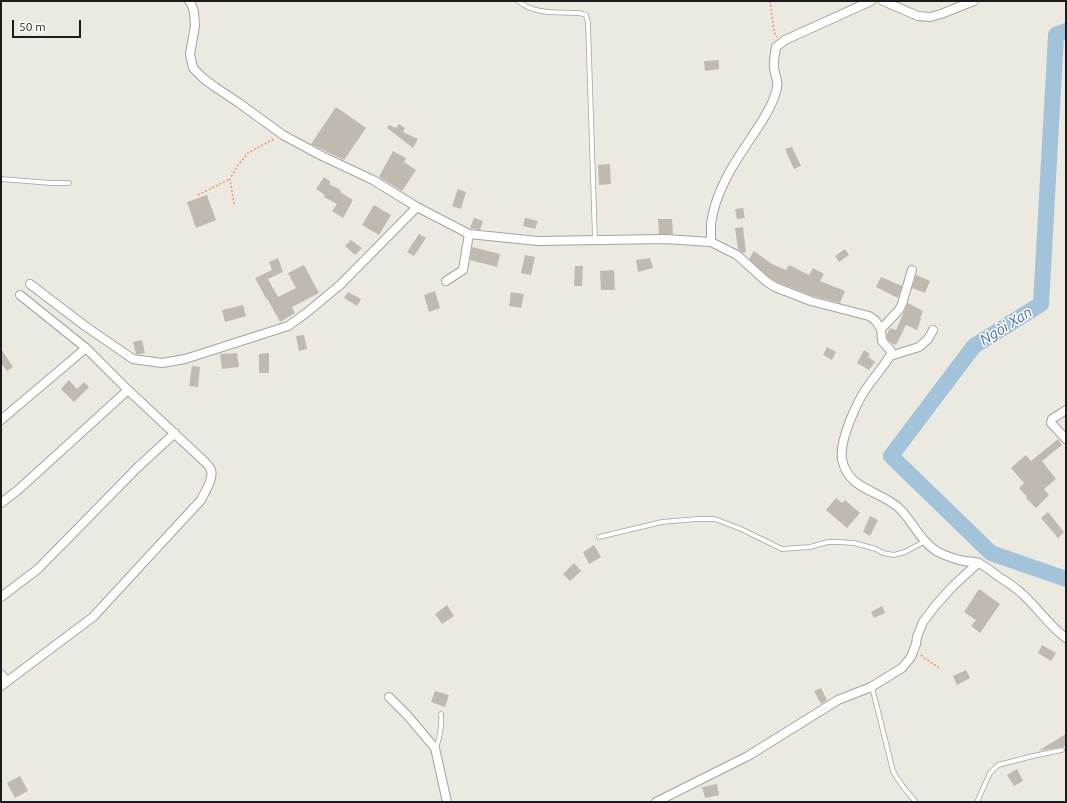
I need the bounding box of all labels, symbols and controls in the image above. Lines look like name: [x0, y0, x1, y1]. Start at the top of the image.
scale bar: [14, 12, 83, 38]
text: 50 m: [19, 20, 46, 33]
water label: Ngòi Xan: [976, 303, 1036, 349]

